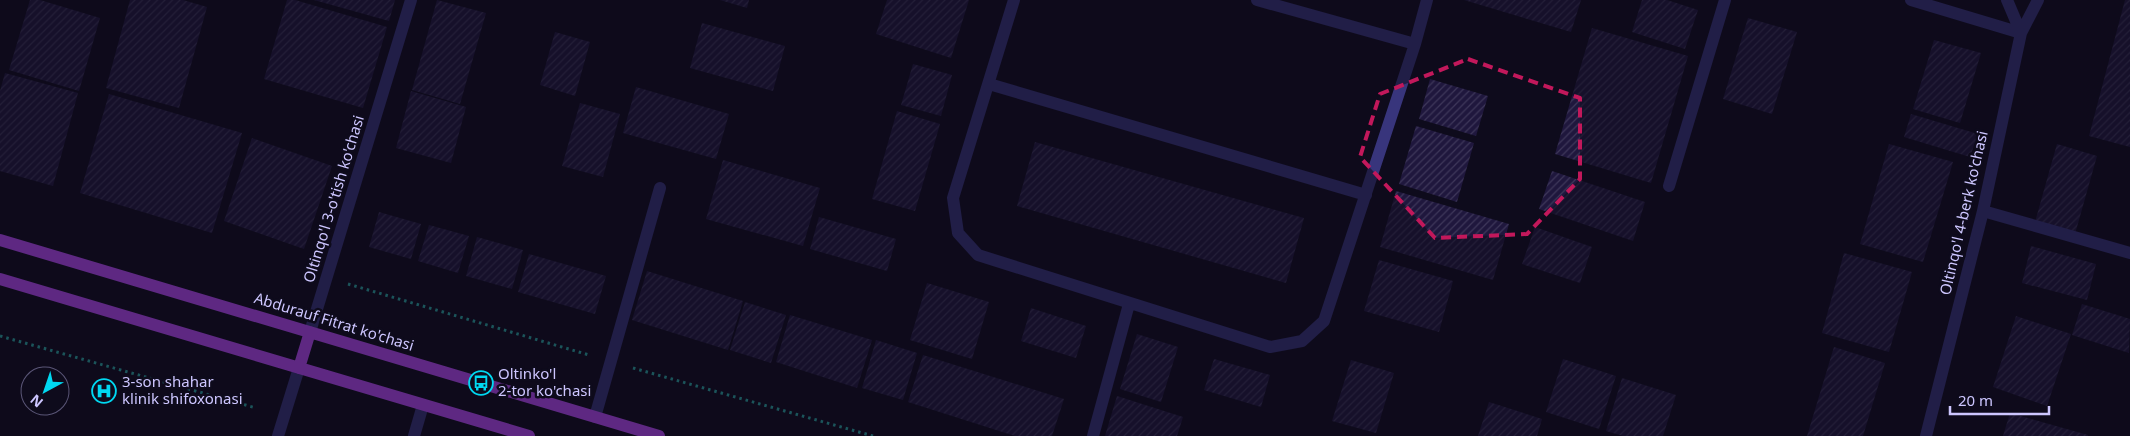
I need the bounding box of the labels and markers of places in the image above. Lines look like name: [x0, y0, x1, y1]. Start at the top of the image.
place label: Oltinko'l 2-tor ko'chasi: [498, 363, 591, 400]
bus stop icon: Oltinko'l 2-tor ko'chasi: [468, 370, 494, 396]
place label: 3-son shahar klinik shifoxonasi: [122, 371, 243, 408]
hospital icon: 3-son shahar klinik shifoxonasi: [91, 378, 117, 404]

